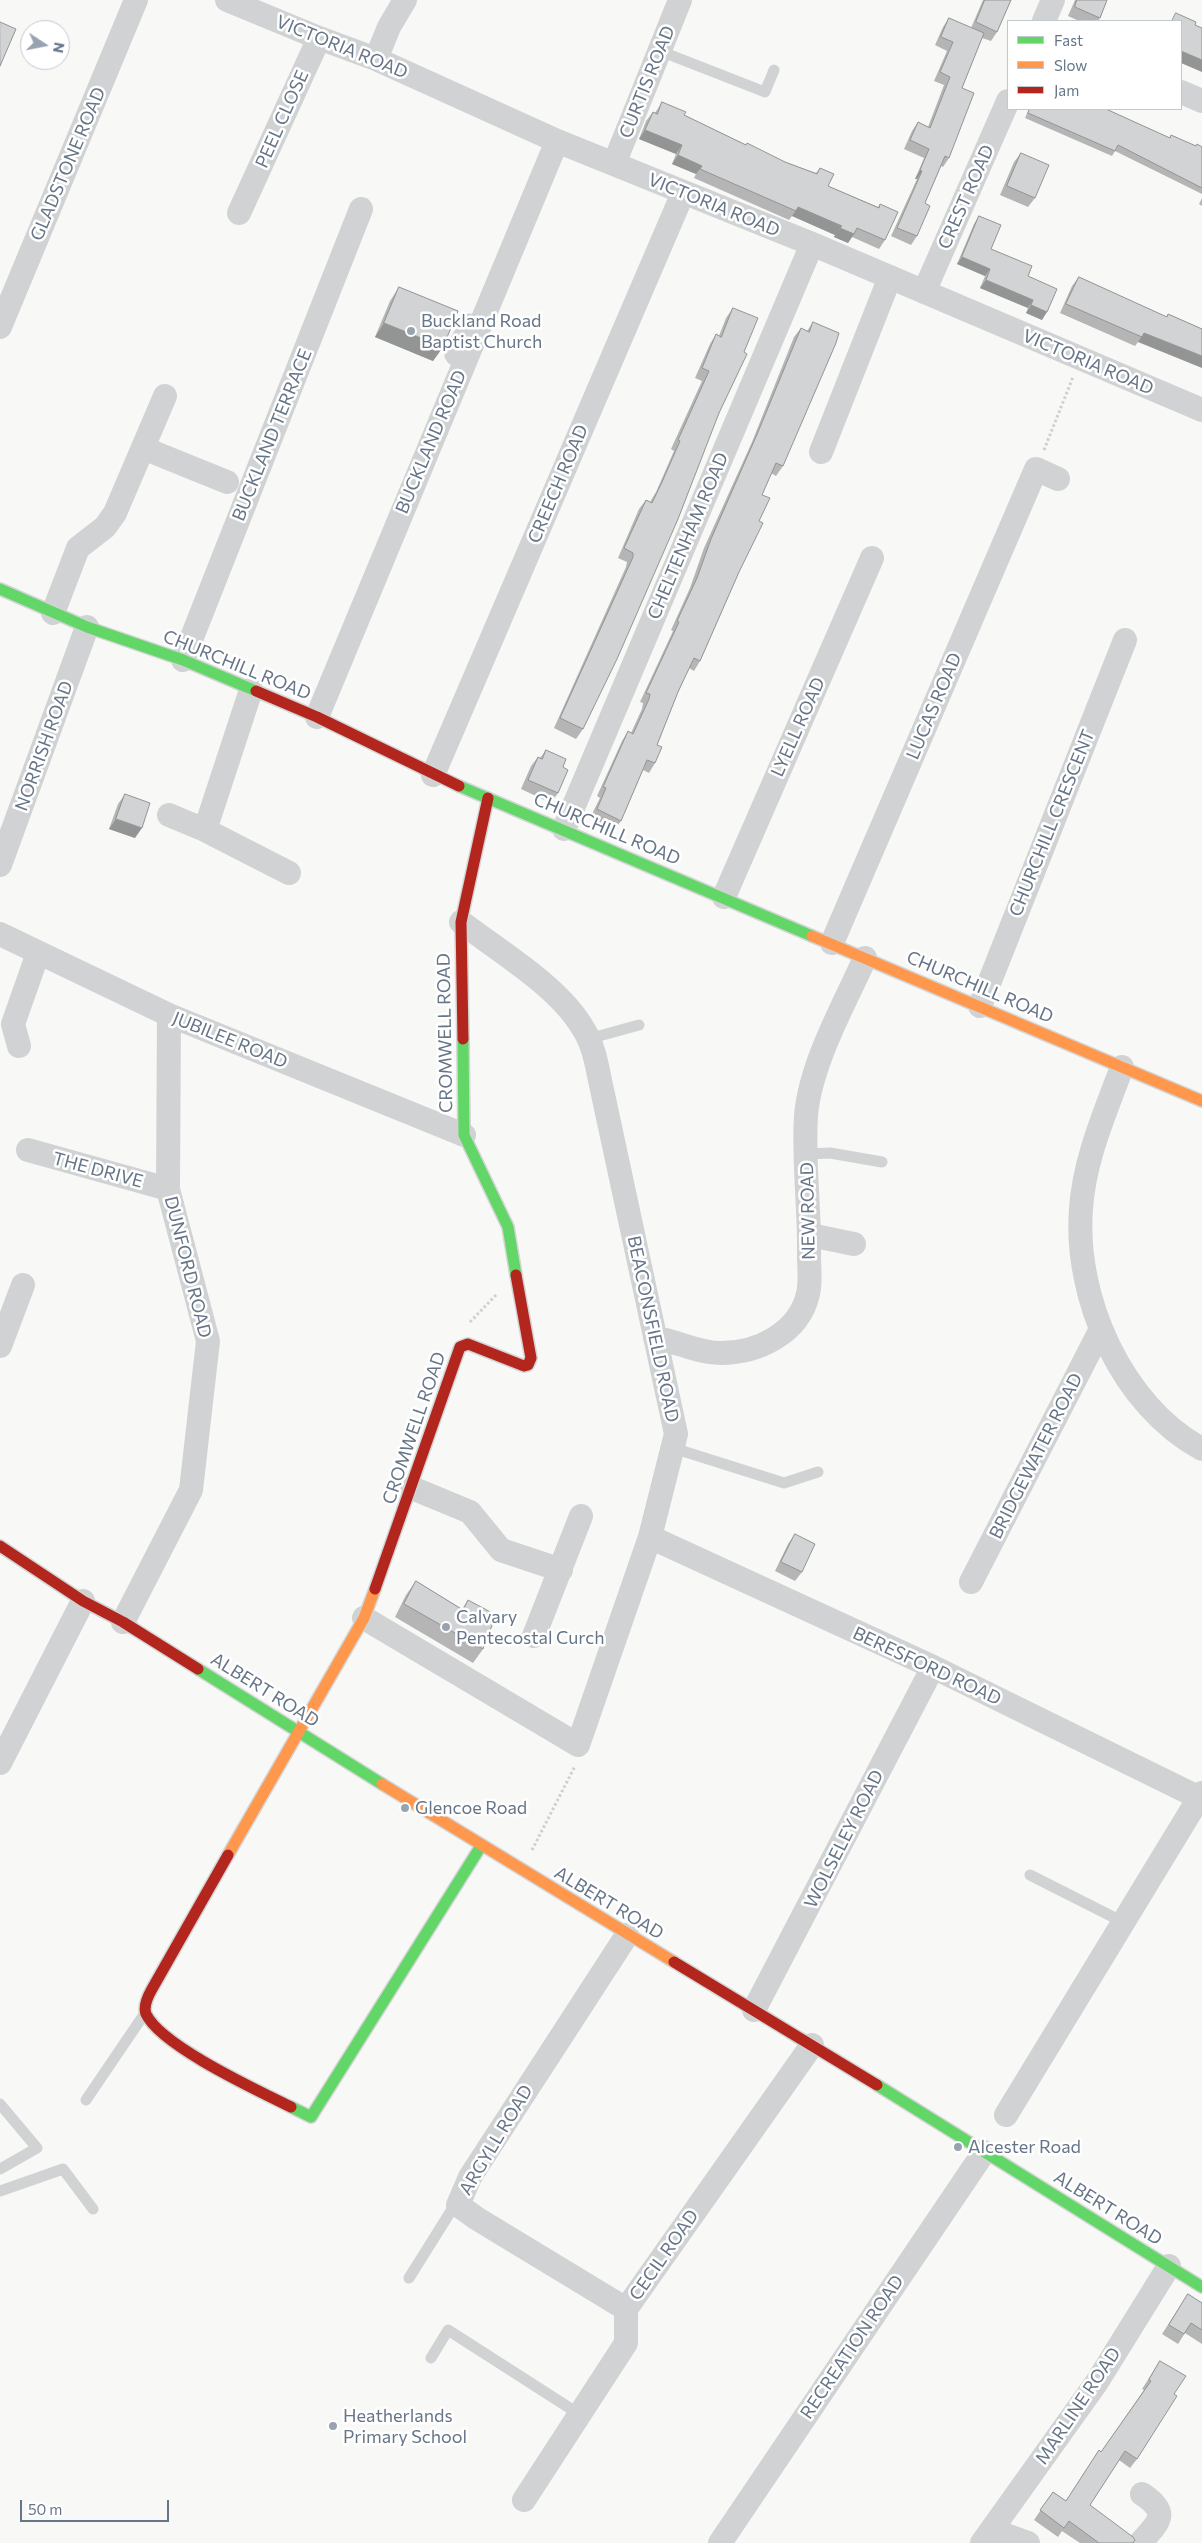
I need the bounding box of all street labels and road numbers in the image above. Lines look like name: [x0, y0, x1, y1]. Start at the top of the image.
street label: VICTORIA ROAD: [273, 11, 411, 83]
street label: CURTIS ROAD: [615, 23, 679, 141]
street label: PEEL CLOSE: [251, 67, 313, 171]
street label: GLADSTONE ROAD: [26, 84, 110, 244]
street label: CREST ROAD: [933, 141, 999, 253]
street label: VICTORIA ROAD: [645, 169, 783, 241]
street label: VICTORIA ROAD: [1019, 325, 1157, 399]
street label: BUCKLAND TERRACE: [228, 346, 316, 524]
street label: BUCKLAND ROAD: [391, 367, 471, 517]
street label: CREECH ROAD: [523, 421, 593, 547]
street label: CHELTENHAM ROAD: [643, 449, 733, 623]
street label: CHURCHILL ROAD: [160, 626, 314, 704]
street label: LUCAS ROAD: [902, 649, 966, 763]
street label: LYELL ROAD: [766, 674, 830, 780]
street label: NORRISH ROAD: [11, 678, 77, 814]
street label: CHURCHILL CRESCENT: [1005, 727, 1099, 919]
street label: CHURCHILL ROAD: [530, 788, 684, 870]
street label: CHURCHILL ROAD: [903, 946, 1057, 1028]
street label: CROMWELL ROAD: [433, 953, 457, 1113]
street label: JUBILEE ROAD: [169, 1007, 291, 1073]
street label: THE DRIVE: [51, 1148, 145, 1192]
street label: NEW ROAD: [796, 1162, 820, 1260]
street label: DUNFORD ROAD: [160, 1194, 216, 1340]
street label: BEACONSFIELD ROAD: [623, 1234, 683, 1424]
street label: CROMWELL ROAD: [378, 1349, 450, 1507]
street label: BRIDGEWATER ROAD: [985, 1370, 1087, 1542]
street label: BERESFORD ROAD: [849, 1622, 1005, 1710]
street label: ALBERT ROAD: [207, 1648, 323, 1732]
street label: WOLSELEY ROAD: [800, 1766, 888, 1912]
street label: ALBERT ROAD: [551, 1862, 667, 1944]
street label: ARGYLL ROAD: [455, 2081, 537, 2199]
street label: ALBERT ROAD: [1050, 2166, 1166, 2250]
street label: CECIL ROAD: [625, 2205, 703, 2305]
street label: RECREATION ROAD: [796, 2271, 908, 2423]
street label: MARLINE ROAD: [1031, 2343, 1125, 2469]

